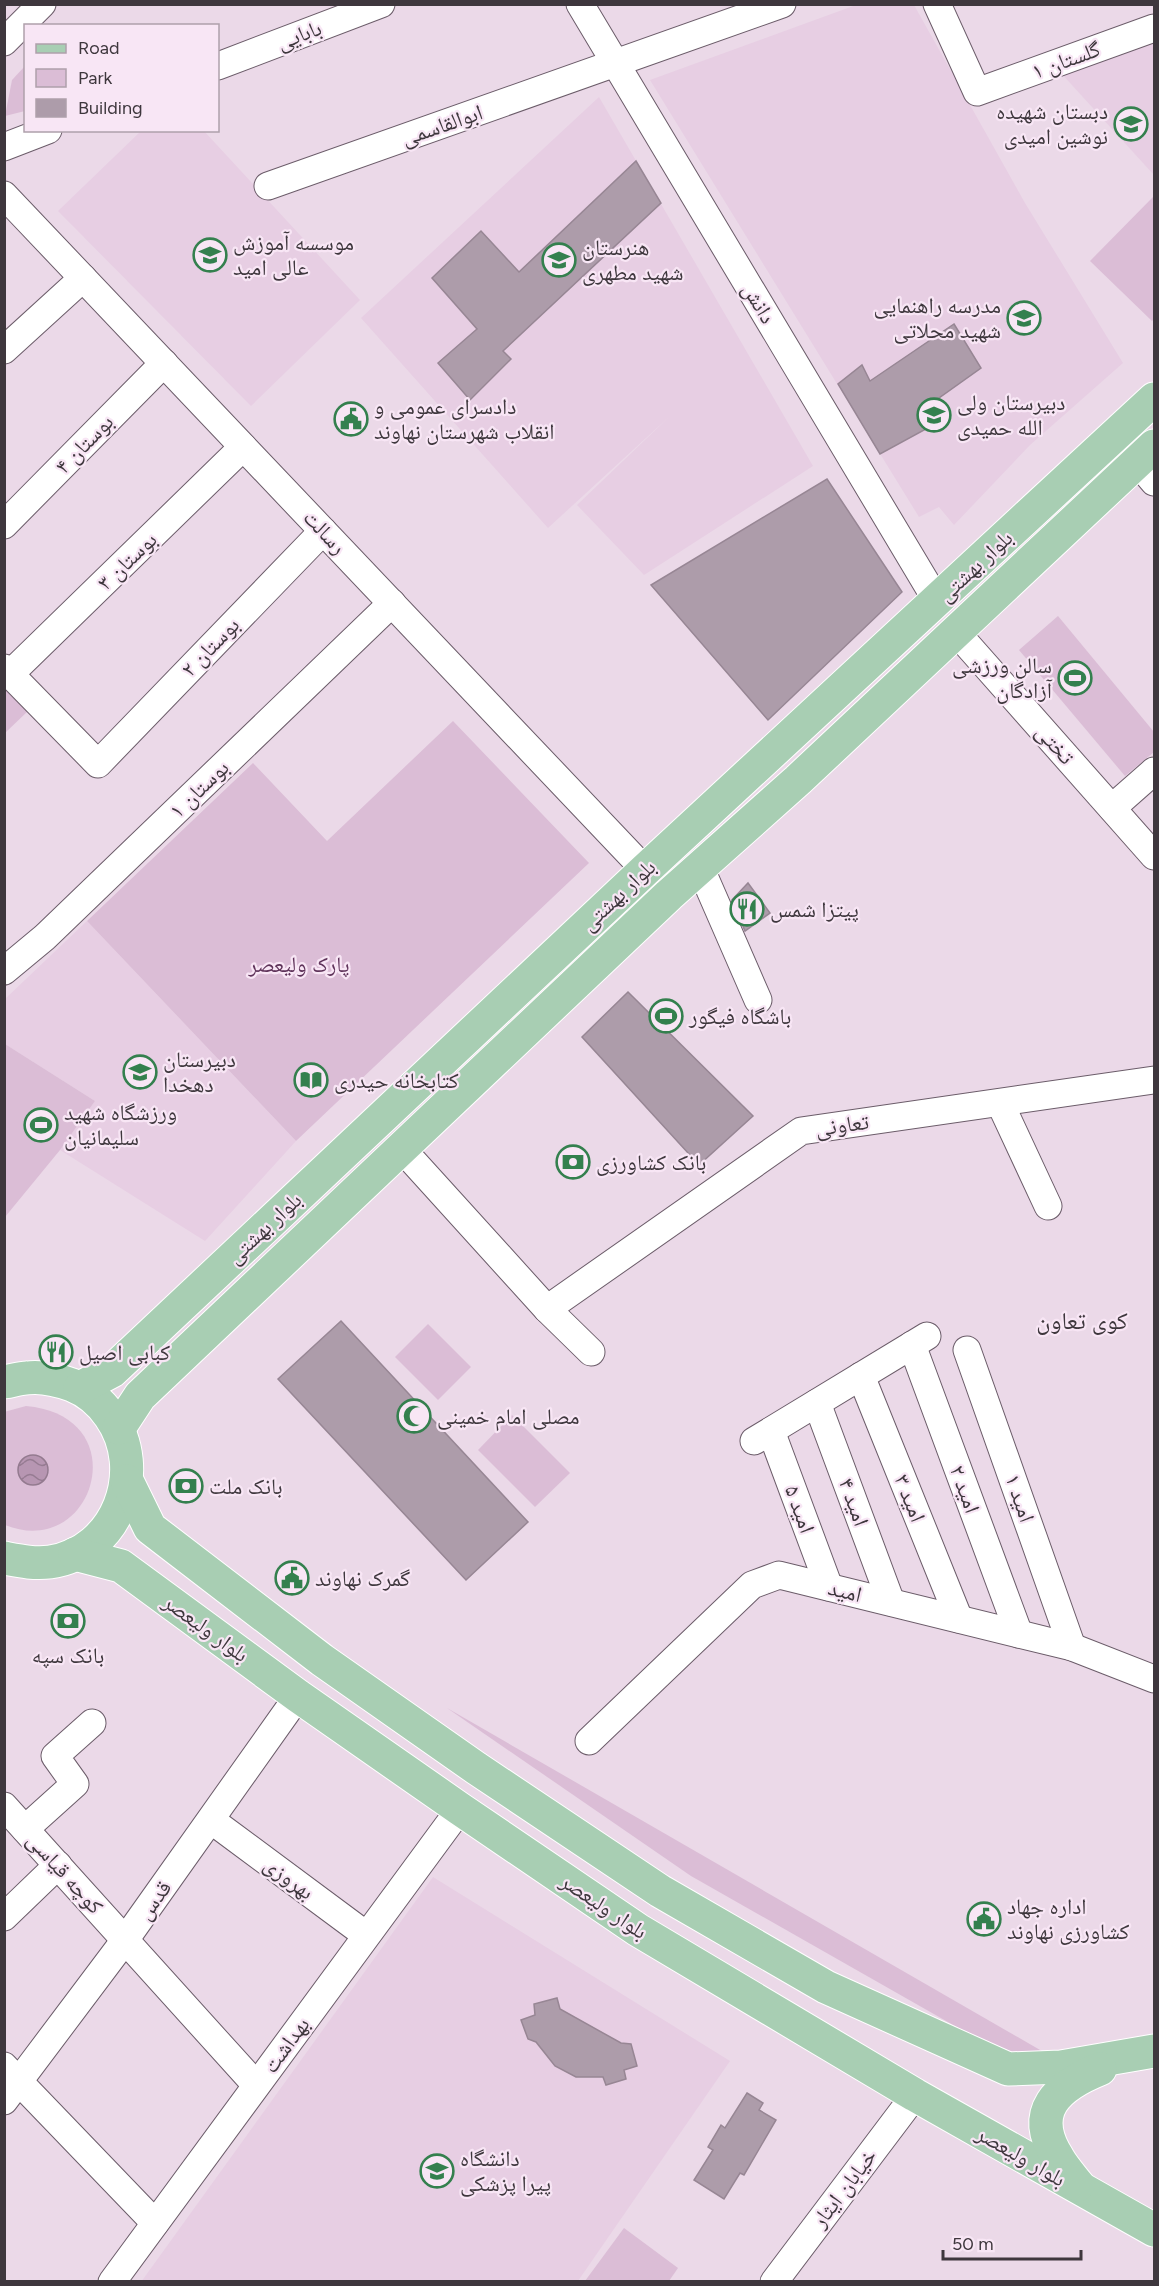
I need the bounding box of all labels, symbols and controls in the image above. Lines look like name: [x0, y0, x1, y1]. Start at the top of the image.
street label: بابایی: [273, 14, 325, 56]
legend: [24, 24, 219, 132]
street label: گلستان ۱: [1028, 35, 1104, 85]
text: Road: [78, 37, 119, 59]
text: Park: [78, 67, 113, 89]
text: Building: [78, 97, 143, 119]
place label: دبستان شهیده نوشین امیدی: [996, 98, 1108, 150]
street label: ابوالقاسمی: [398, 99, 486, 151]
school or university icon: دبستان شهیده نوشین امیدی: [1113, 106, 1149, 142]
place label: موسسه آموزش عالی امید: [233, 229, 354, 281]
place label: هنرستان شهید مطهری: [582, 234, 683, 286]
school or university icon: موسسه آموزش عالی امید: [192, 237, 228, 273]
school or university icon: هنرستان شهید مطهری: [541, 242, 577, 278]
street label: دانش: [736, 278, 782, 328]
place label: مدرسه راهنمایی شهید محلاتی: [874, 292, 1001, 344]
school or university icon: مدرسه راهنمایی شهید محلاتی: [1006, 300, 1042, 336]
place label: دبیرستان ولی الله حمیدی: [957, 389, 1065, 441]
place label: دادسرای عمومی و انقلاب شهرستان نهاوند: [374, 393, 554, 445]
school or university icon: دبیرستان ولی الله حمیدی: [916, 397, 952, 433]
public building icon: دادسرای عمومی و انقلاب شهرستان نهاوند: [333, 401, 369, 437]
street label: بوستان ۴: [49, 409, 119, 479]
street label: رسالت: [298, 504, 352, 560]
street label: بلوار بهشتی: [932, 524, 1018, 608]
street label: بوستان ۳: [92, 526, 162, 596]
street label: بوستان ۲: [175, 612, 245, 682]
place label: سالن ورزشی آزادگان: [952, 652, 1052, 704]
sports icon: سالن ورزشی آزادگان: [1057, 660, 1093, 696]
street label: تختی: [1030, 718, 1081, 770]
street label: بوستان ۱: [164, 754, 234, 824]
street label: بلوار بهشتی: [575, 853, 661, 937]
restaurant icon: پیتزا شمس: [729, 891, 765, 927]
place label: پیتزا شمس: [770, 896, 859, 923]
park label: پارک ولیعصر: [248, 951, 349, 978]
sports icon: باشگاه فیگور: [648, 998, 684, 1034]
place label: باشگاه فیگور: [688, 1003, 791, 1030]
place label: دبیرستان دهخدا: [163, 1046, 236, 1098]
school or university icon: دبیرستان دهخدا: [122, 1054, 158, 1090]
library icon: کتابخانه حیدری: [293, 1062, 329, 1098]
place label: کتابخانه حیدری: [334, 1067, 459, 1094]
place label: ورزشگاه شهید سلیمانیان: [64, 1099, 177, 1151]
sports icon: ورزشگاه شهید سلیمانیان: [23, 1107, 59, 1143]
street label: تعاونی: [814, 1108, 871, 1142]
bank icon: بانک کشاورزی: [555, 1144, 591, 1180]
place label: بانک کشاورزی: [596, 1149, 706, 1176]
street label: بلوار بهشتی: [221, 1186, 307, 1270]
district label: کوی تعاون: [1036, 1306, 1128, 1335]
restaurant icon: کبابی اصیل: [38, 1334, 74, 1370]
place label: کبابی اصیل: [79, 1339, 170, 1366]
mosque icon: مصلی امام خمینی: [396, 1398, 432, 1434]
place label: مصلی امام خمینی: [437, 1403, 580, 1431]
street label: امید ۲: [944, 1461, 986, 1517]
bank icon: بانک ملت: [168, 1468, 204, 1504]
street label: امید ۳: [888, 1470, 932, 1526]
street label: امید ۱: [999, 1470, 1041, 1526]
place label: بانک ملت: [209, 1473, 283, 1500]
street label: امید ۴: [833, 1474, 875, 1530]
street label: امید ۵: [779, 1481, 821, 1537]
public building icon: گمرک نهاوند: [274, 1560, 310, 1596]
place label: گمرک نهاوند: [315, 1565, 410, 1592]
street label: امید: [825, 1574, 865, 1608]
street label: بلوار ولیعصر: [157, 1587, 254, 1668]
bank icon: بانک سپه: [50, 1603, 86, 1639]
place label: بانک سپه: [32, 1642, 104, 1669]
street label: کوچه قیاسی: [21, 1826, 109, 1920]
street label: بهروزی: [259, 1850, 319, 1906]
street label: بلوار ولیعصر: [555, 1867, 653, 1945]
street label: قدس: [131, 1875, 177, 1925]
place label: اداره جهاد کشاورزی نهاوند: [1007, 1893, 1129, 1945]
public building icon: اداره جهاد کشاورزی نهاوند: [966, 1901, 1002, 1937]
street label: بهداشت: [257, 2012, 315, 2078]
street label: بلوار ولیعصر: [971, 2119, 1071, 2192]
street label: خیابان ایثار: [805, 2143, 883, 2234]
place label: دانشگاه پیرا پزشکی: [460, 2145, 551, 2197]
school or university icon: دانشگاه پیرا پزشکی: [419, 2153, 455, 2189]
scale bar: [943, 2223, 1081, 2261]
text: 50 m: [952, 2233, 994, 2255]

